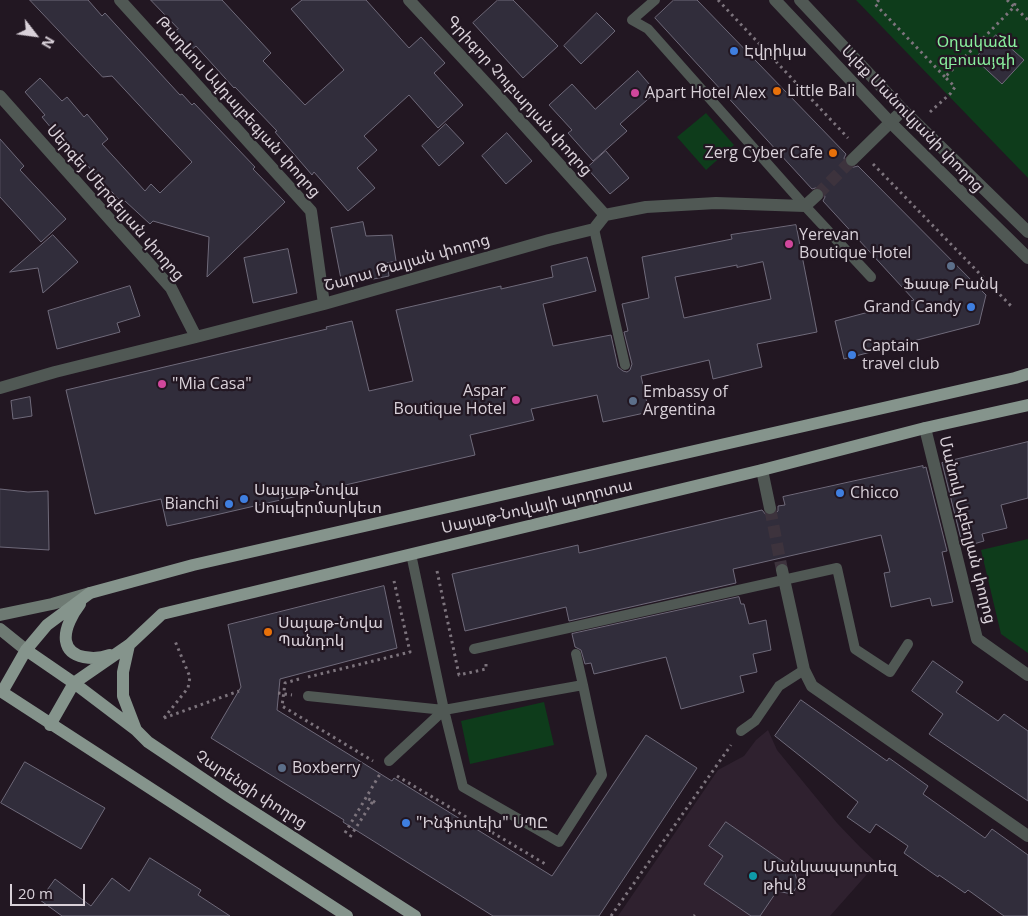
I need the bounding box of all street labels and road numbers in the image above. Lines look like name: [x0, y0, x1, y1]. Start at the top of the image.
street label: Թադևոս Ավդալբեգյան փողոց: [151, 12, 325, 202]
street label: Գրիգոր Չուբարյան փողոց: [442, 12, 596, 180]
street label: Ալեք Մանուկյանի փողոց: [837, 42, 987, 196]
street label: Սերգեյ Մերգելյան փողոց: [42, 121, 188, 285]
street label: Շարա Թալյան փողոց: [322, 230, 492, 296]
street label: Մանուկ Աբեղյան փողոց: [934, 434, 1000, 626]
street label: Սայաթ-Նովայի պողոտա: [440, 476, 634, 538]
street label: Չարենցի փողոց: [191, 747, 311, 833]

